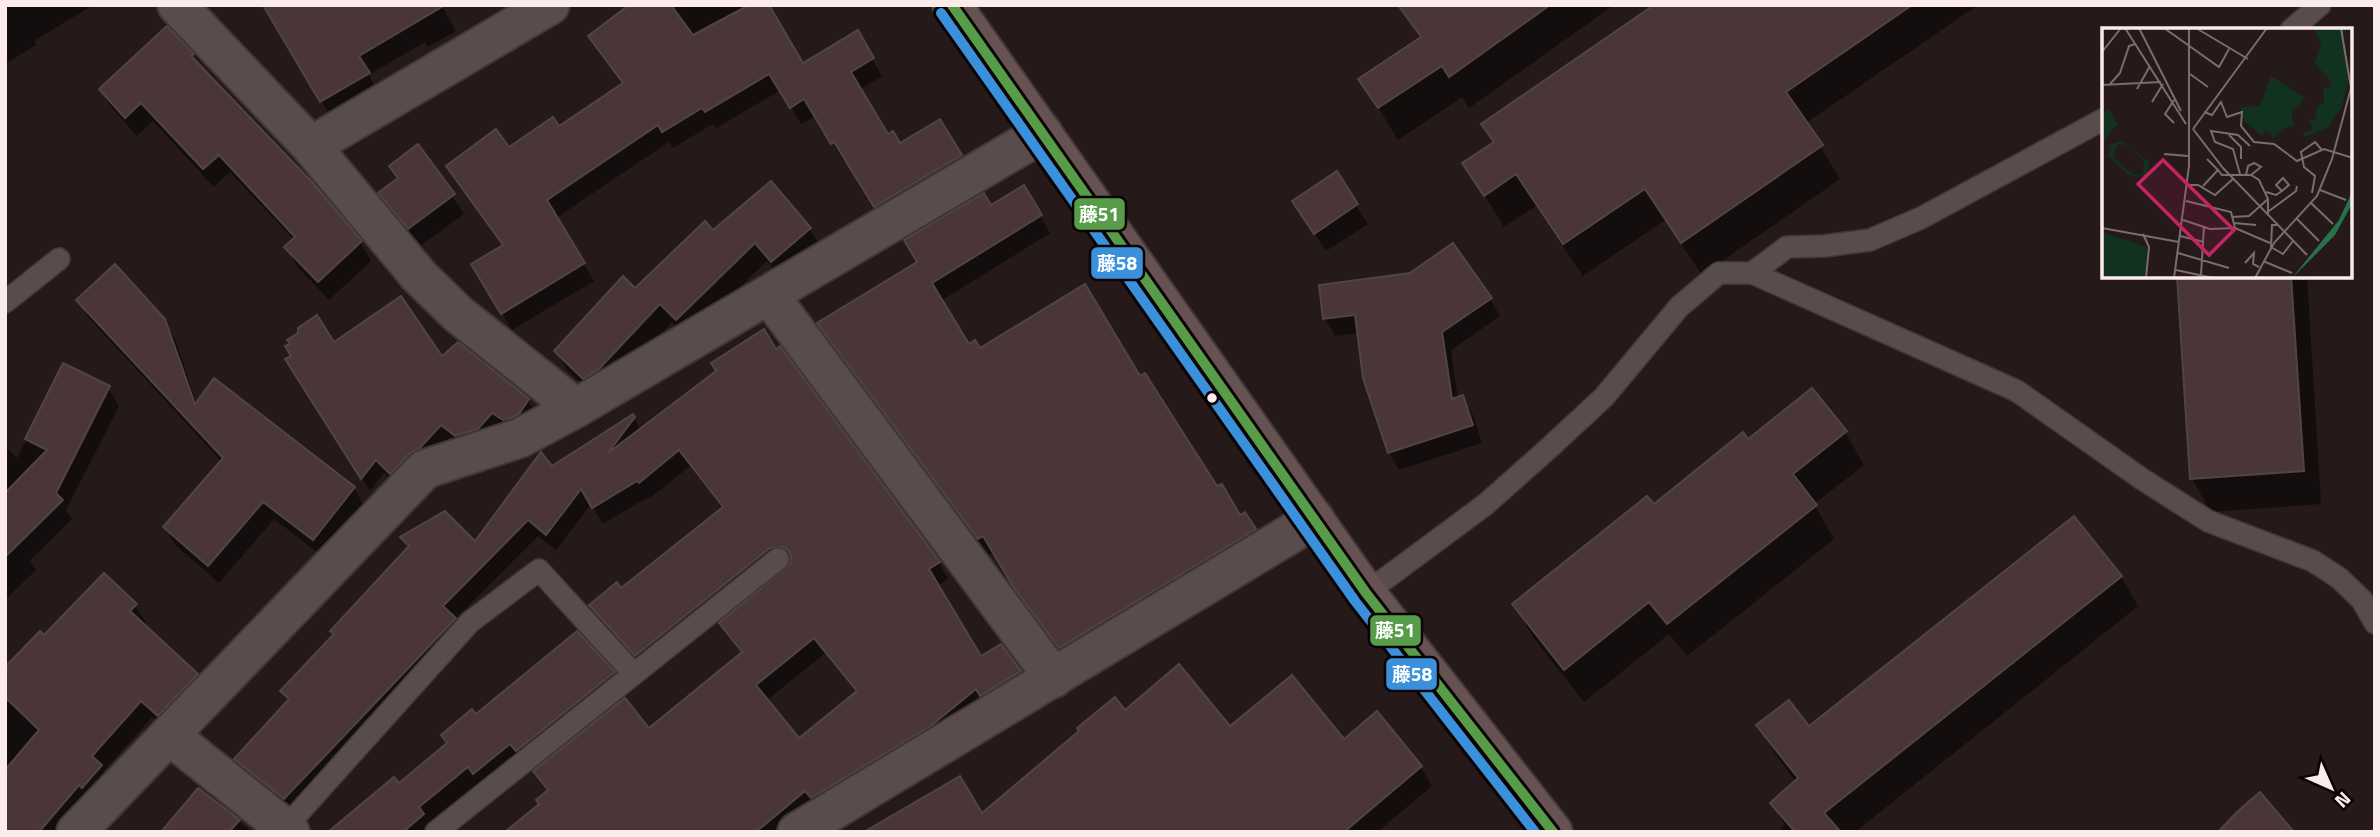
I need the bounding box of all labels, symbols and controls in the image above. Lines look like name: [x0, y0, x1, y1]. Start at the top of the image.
inset map: [2102, 28, 2352, 278]
line badge: 藤51: [1073, 197, 1126, 231]
text: 藤51: [1079, 199, 1119, 228]
line badge: 藤58: [1090, 246, 1144, 280]
text: 藤58: [1097, 248, 1137, 277]
unlabelled marker: [1205, 391, 1219, 405]
line badge: 藤51: [1369, 614, 1422, 647]
text: 藤51: [1375, 615, 1415, 644]
line badge: 藤58: [1385, 657, 1438, 691]
text: 藤58: [1392, 659, 1432, 688]
north arrow: [2296, 753, 2366, 823]
text: N: [2328, 785, 2358, 815]

